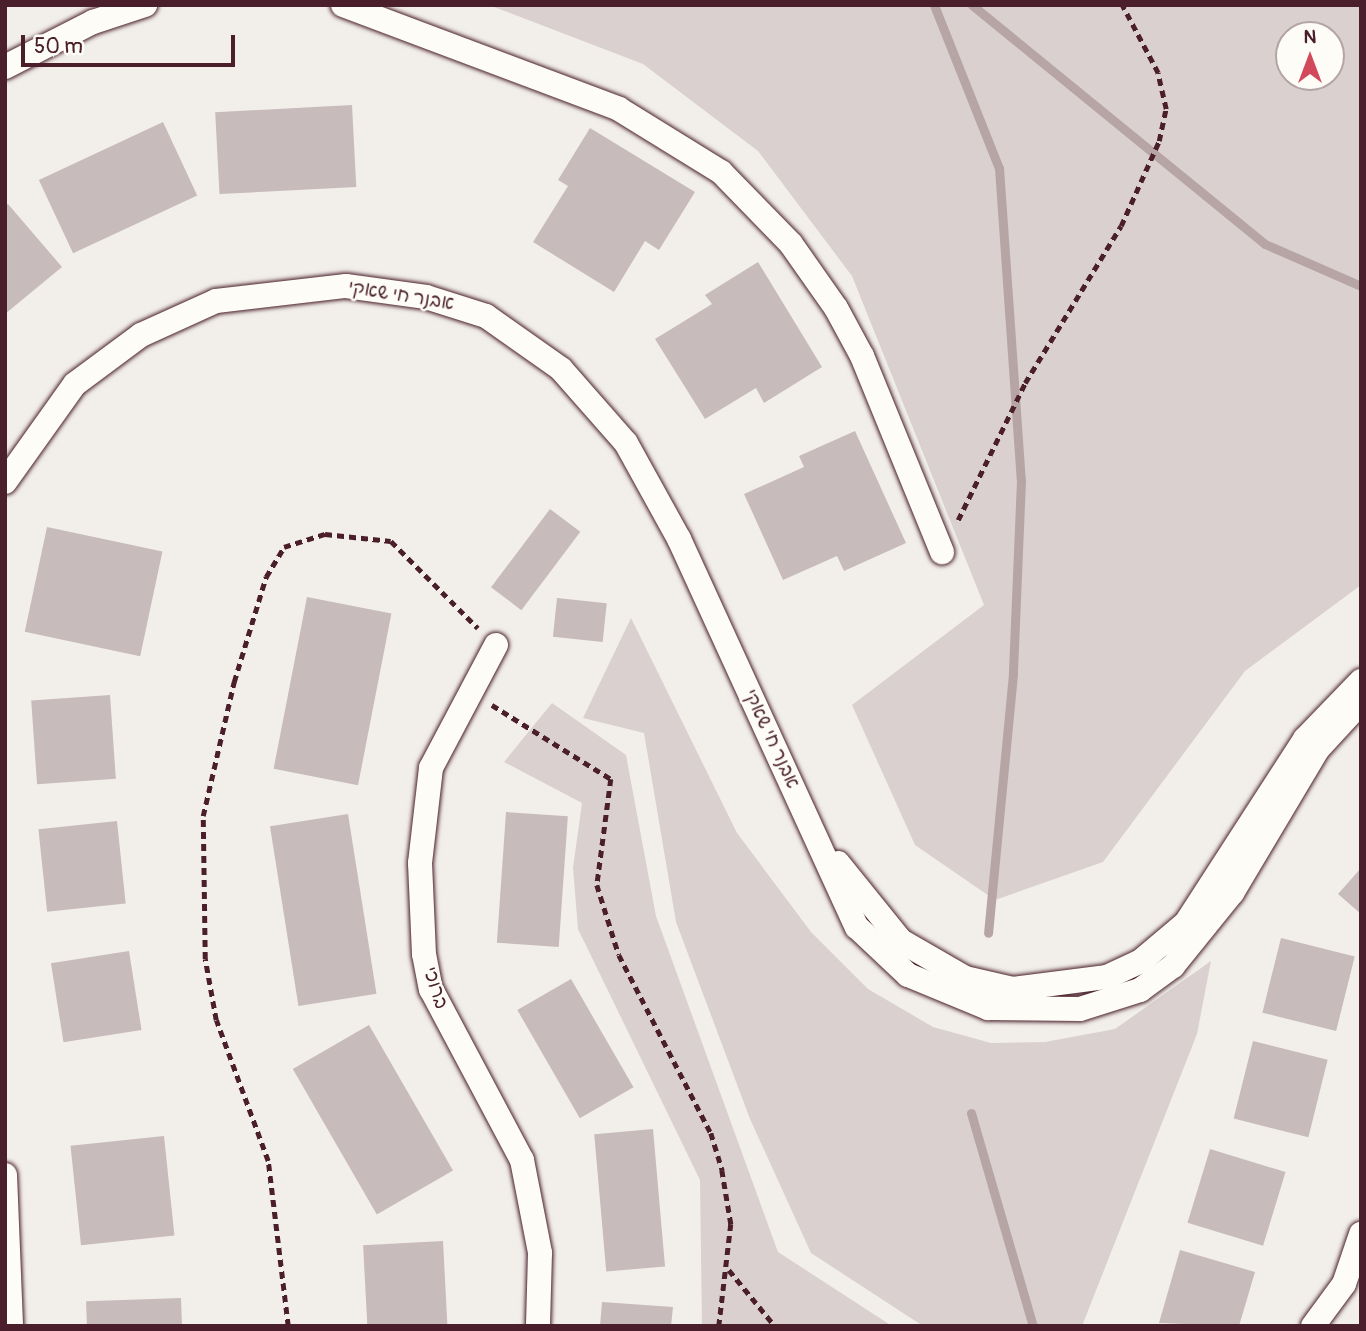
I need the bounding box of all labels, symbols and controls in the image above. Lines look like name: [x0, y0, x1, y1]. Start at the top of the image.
scale bar: [24, 21, 238, 65]
north arrow: [1275, 21, 1345, 91]
text: N: [1304, 25, 1316, 49]
text: 50 m: [34, 33, 83, 60]
street label: אבנר חי שאקי: [347, 276, 455, 316]
street label: אבנר חי שאקי: [738, 686, 804, 792]
street label: ברוכי: [418, 964, 452, 1012]

